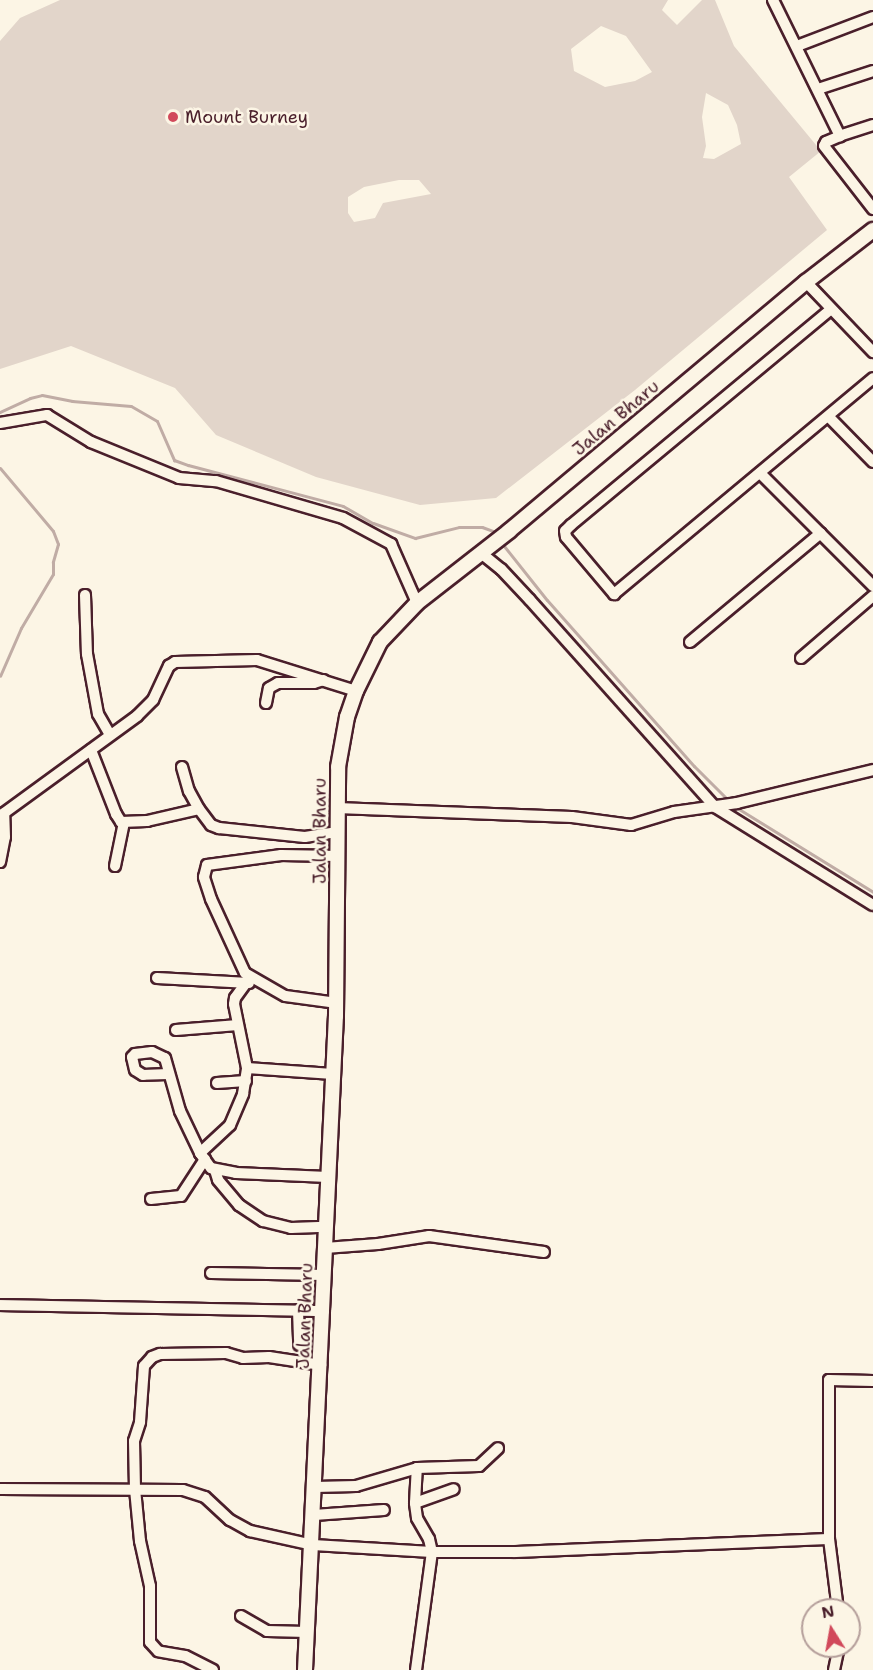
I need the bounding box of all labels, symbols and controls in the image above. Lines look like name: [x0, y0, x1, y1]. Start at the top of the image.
place label: Mount Burney: [185, 106, 308, 128]
marker: Mount Burney: [166, 110, 180, 124]
street label: Jalan Bharu: [568, 376, 664, 460]
street label: Jalan Bharu: [309, 778, 331, 884]
street label: Jalan Bharu: [292, 1262, 318, 1370]
north arrow: [801, 1598, 861, 1658]
text: N: [820, 1600, 836, 1623]

